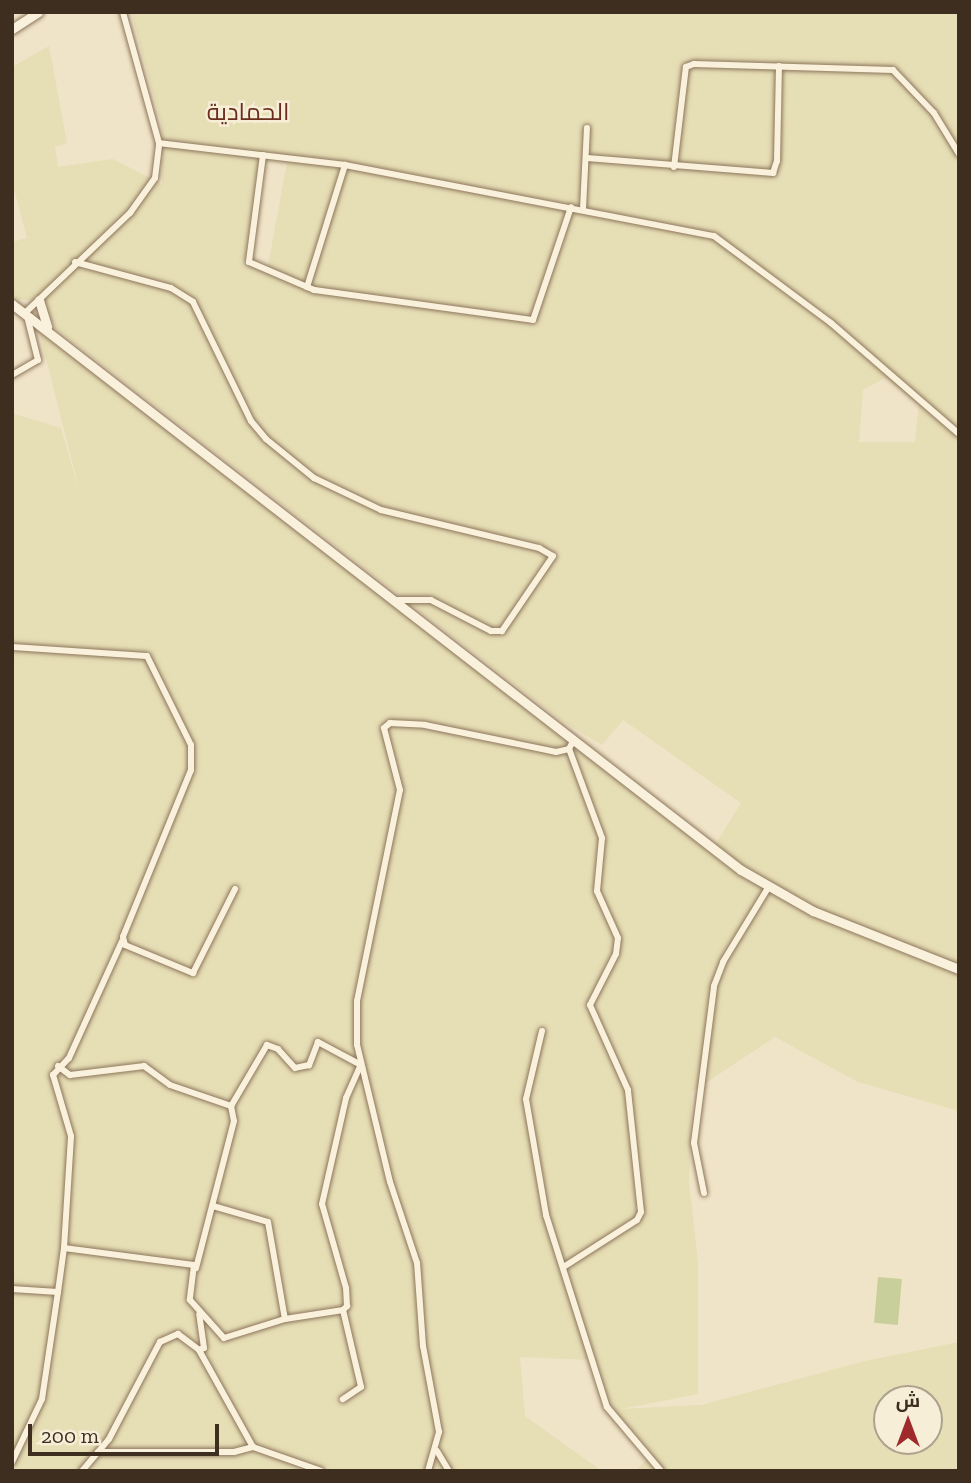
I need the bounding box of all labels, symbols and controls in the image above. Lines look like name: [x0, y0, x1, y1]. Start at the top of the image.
district label: الحمادية: [207, 98, 289, 126]
north arrow: [873, 1385, 943, 1455]
text: ش: [896, 1389, 920, 1412]
scale bar: [32, 1410, 222, 1454]
text: 200 m: [41, 1423, 99, 1448]

